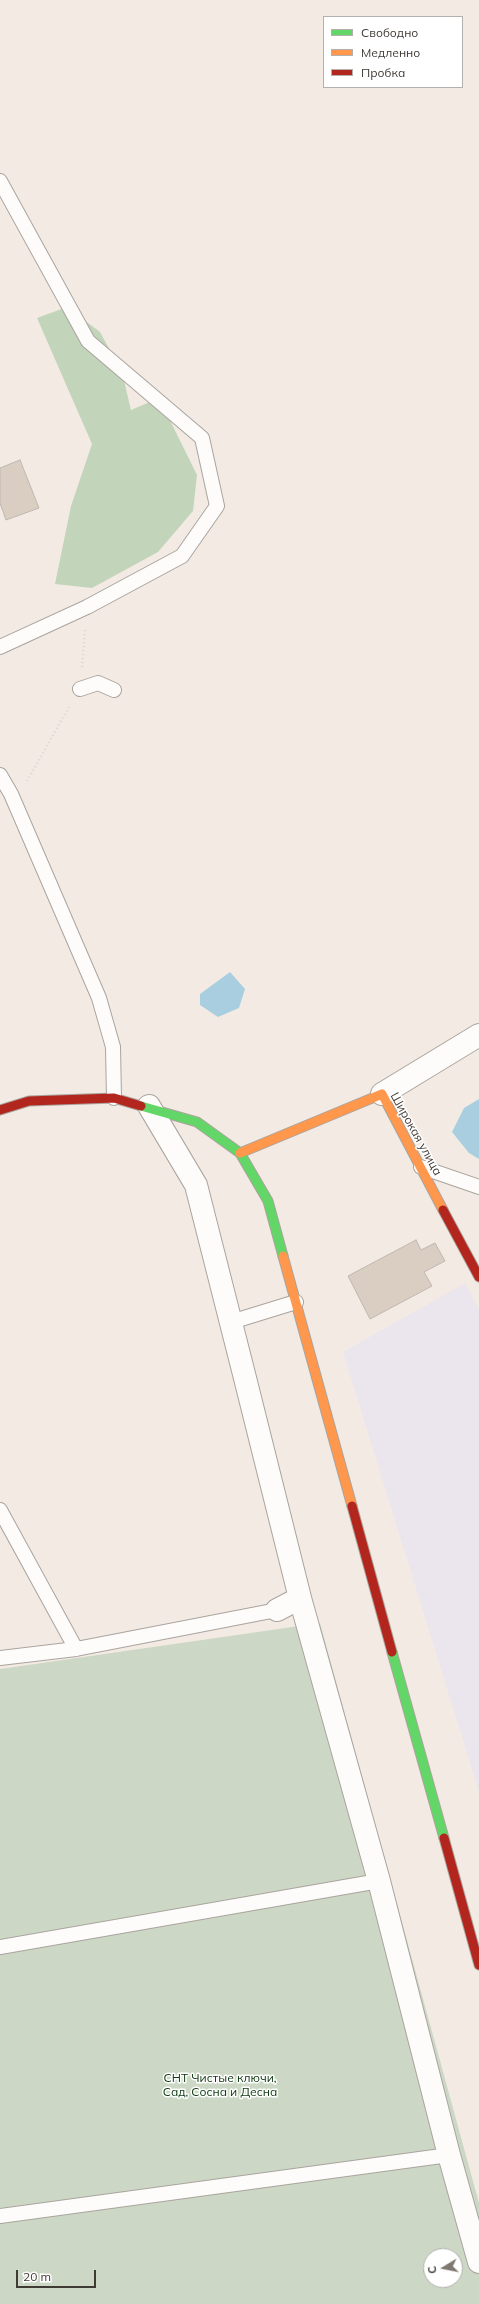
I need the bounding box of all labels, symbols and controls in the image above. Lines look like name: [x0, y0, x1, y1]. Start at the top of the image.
legend: [323, 16, 463, 88]
text: Свободно: [361, 25, 418, 40]
text: Медленно: [361, 45, 420, 60]
text: Пробка: [361, 65, 405, 80]
street label: Широкая улица: [387, 1090, 445, 1178]
park label: СНТ Чистые ключи, Сад, Сосна и Десна: [163, 2071, 277, 2099]
north arrow: [423, 2248, 463, 2288]
scale bar: [18, 2262, 98, 2288]
text: С: [425, 2265, 440, 2275]
text: 20 m: [23, 2269, 51, 2284]

